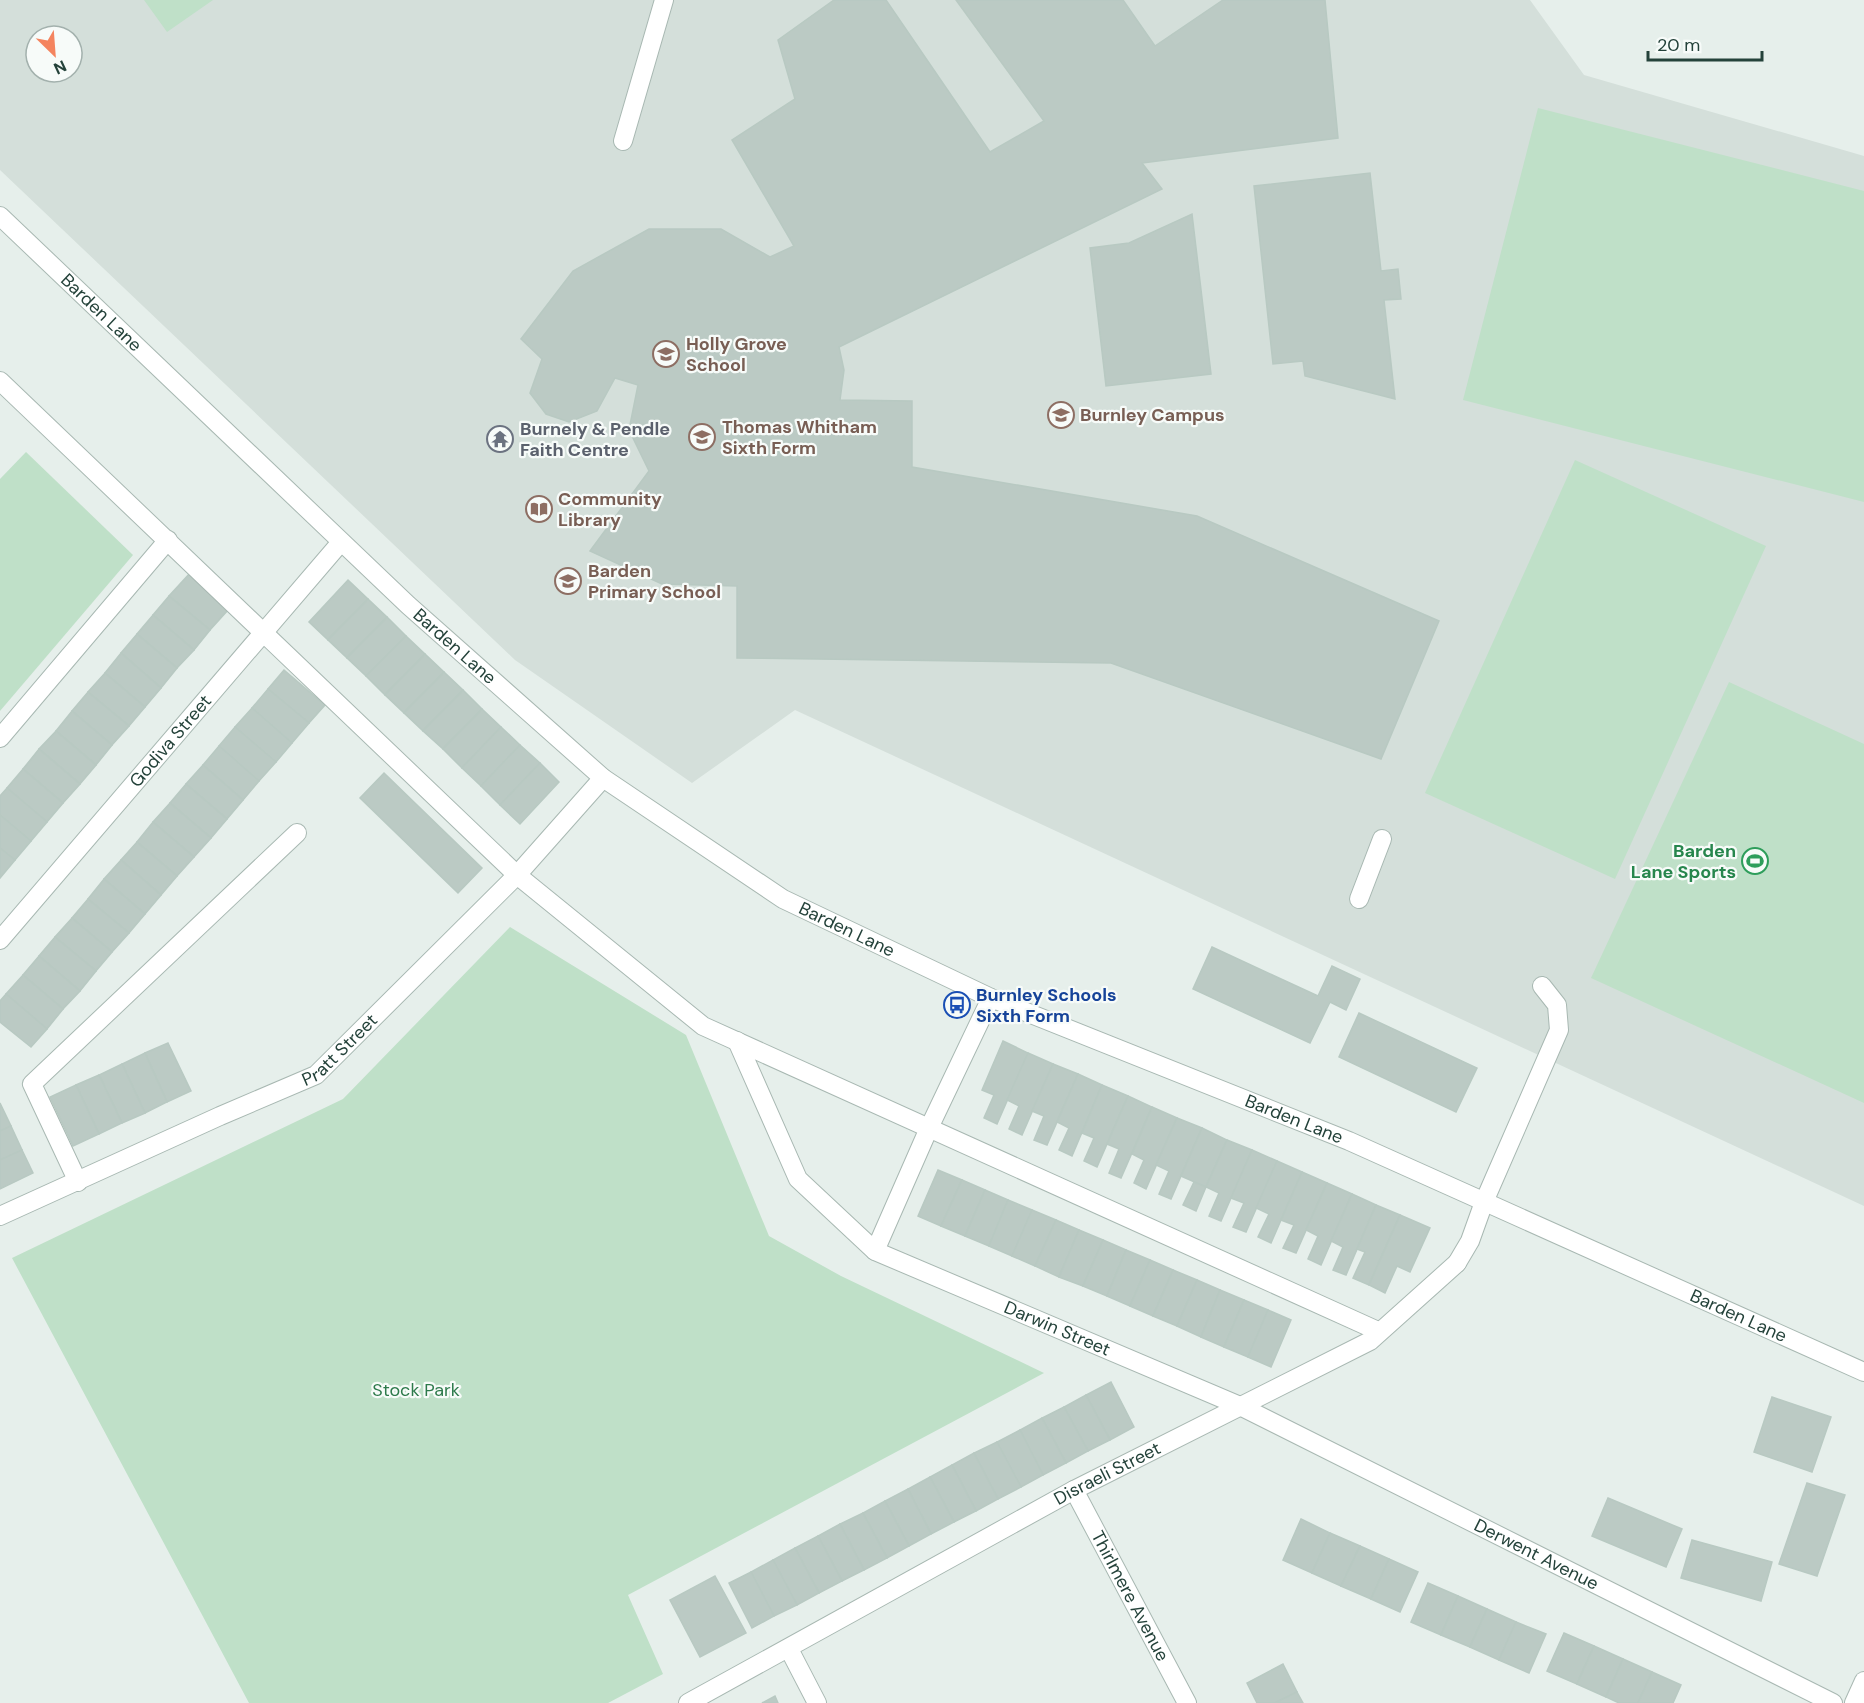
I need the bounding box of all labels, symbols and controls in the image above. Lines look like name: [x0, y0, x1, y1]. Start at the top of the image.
north arrow: [24, 24, 84, 84]
scale bar: [1648, 24, 1762, 62]
text: 20 m: [1657, 33, 1700, 57]
text: N: [50, 55, 70, 79]
street label: Barden Lane: [56, 268, 147, 357]
place label: Holly Grove School: [686, 332, 787, 377]
school or university icon: Holly Grove School: [651, 339, 681, 369]
school or university icon: Burnley Campus: [1046, 400, 1076, 430]
place label: Burnley Campus: [1080, 403, 1225, 427]
place label: Thomas Whitham Sixth Form: [722, 415, 877, 460]
place label: Burnely & Pendle Faith Centre: [520, 417, 670, 462]
school or university icon: Thomas Whitham Sixth Form: [687, 422, 717, 452]
temple icon: Burnely & Pendle Faith Centre: [485, 424, 515, 454]
place label: Community Library: [558, 487, 662, 532]
library icon: Community Library: [524, 494, 554, 524]
place label: Barden Primary School: [588, 559, 721, 604]
school or university icon: Barden Primary School: [553, 566, 583, 596]
street label: Barden Lane: [408, 603, 501, 690]
street label: Godiva Street: [124, 690, 217, 792]
place label: Barden Lane Sports: [1631, 839, 1736, 884]
sports icon: Barden Lane Sports: [1740, 846, 1770, 876]
street label: Barden Lane: [795, 896, 899, 962]
place label: Burnley Schools Sixth Form: [976, 983, 1117, 1028]
bus stop icon: Burnley Schools Sixth Form: [942, 990, 972, 1020]
street label: Pratt Street: [298, 1008, 383, 1092]
street label: Barden Lane: [1242, 1089, 1347, 1149]
street label: Barden Lane: [1686, 1284, 1791, 1348]
street label: Darwin Street: [1000, 1295, 1114, 1362]
park label: Stock Park: [372, 1378, 460, 1402]
street label: Disraeli Street: [1050, 1436, 1165, 1511]
street label: Derwent Avenue: [1470, 1513, 1603, 1596]
street label: Thirlmere Avenue: [1086, 1527, 1175, 1665]

